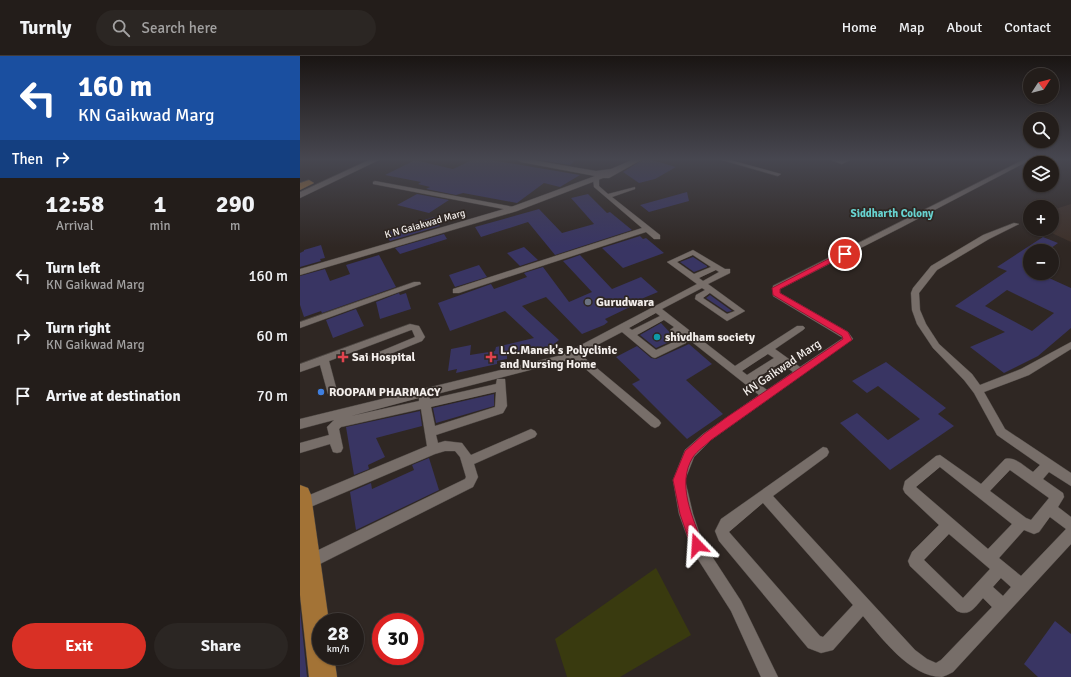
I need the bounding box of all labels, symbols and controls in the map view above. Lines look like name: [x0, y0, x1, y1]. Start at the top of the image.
search box: [96, 10, 376, 46]
text: Turnly: [20, 16, 72, 40]
icon: search: [110, 17, 132, 39]
text: Search here: [142, 19, 217, 37]
text: Home: [842, 19, 877, 36]
text: Map: [899, 19, 924, 36]
text: About: [946, 19, 982, 36]
text: Contact: [1004, 19, 1051, 36]
north arrow: [1023, 68, 1059, 104]
map controls: [1023, 68, 1059, 280]
text: 160 m: [78, 70, 152, 104]
icon: left: [12, 72, 64, 124]
text: KN Gaikwad Marg: [78, 104, 215, 126]
button: search: [1023, 112, 1059, 148]
icon: right: [51, 148, 73, 170]
text: Then: [12, 150, 43, 168]
button: layers: [1023, 156, 1059, 192]
text: 12:58: [45, 189, 104, 219]
text: 1: [154, 189, 166, 219]
text: 290: [216, 189, 255, 219]
button: +: [1023, 200, 1059, 236]
street label: K N Gaiakwad Marg: [383, 207, 467, 241]
district label: Siddharth Colony: [851, 207, 934, 220]
text: Arrival: [56, 218, 93, 234]
text: min: [150, 218, 171, 234]
text: m: [230, 218, 240, 234]
pin: [828, 237, 862, 271]
icon: arrive: [834, 243, 856, 265]
button: −: [1023, 244, 1059, 280]
text: Turn left: [46, 259, 100, 277]
icon: left: [12, 265, 34, 287]
text: 160 m: [248, 267, 288, 285]
text: KN Gaikwad Marg: [46, 277, 145, 293]
place label: Gurudwara: [596, 295, 654, 310]
marker: Gurudwara: [583, 297, 593, 307]
text: Turn right: [46, 319, 111, 337]
icon: right: [12, 325, 34, 347]
text: 60 m: [257, 327, 288, 345]
place label: shivdham society: [665, 330, 755, 345]
marker: shivdham society: [652, 332, 662, 342]
street label: KN Gaikwad Marg: [740, 336, 824, 400]
text: KN Gaikwad Marg: [46, 337, 145, 353]
place label: L.C.Manek's Polyclinic and Nursing Home: [500, 343, 617, 372]
place label: Sai Hospital: [352, 350, 416, 365]
marker: Sai Hospital: [337, 351, 349, 363]
marker: L.C.Manek's Polyclinic and Nursing Home: [485, 351, 497, 363]
icon: arrive: [12, 385, 34, 407]
place label: ROOPAM PHARMACY: [329, 385, 441, 400]
text: Arrive at destination: [46, 387, 181, 405]
text: 70 m: [257, 387, 288, 405]
marker: ROOPAM PHARMACY: [316, 387, 326, 397]
position arrow: [676, 524, 718, 566]
speed limit sign: 30: [372, 613, 424, 665]
text: 28: [327, 621, 349, 646]
button: Exit: [12, 623, 146, 669]
button: Share: [154, 623, 288, 669]
text: km/h: [327, 643, 349, 655]

